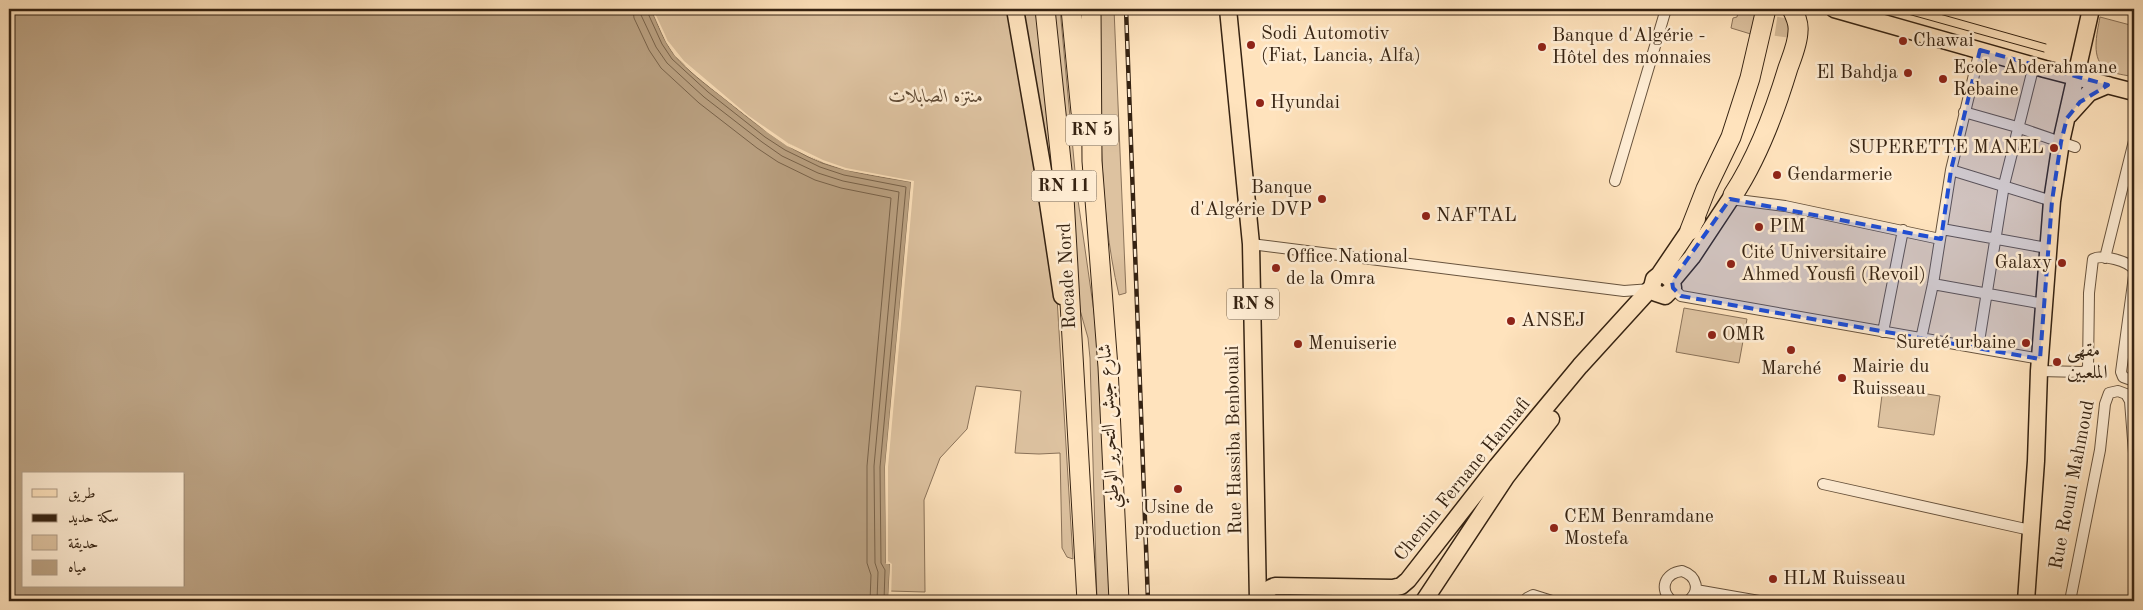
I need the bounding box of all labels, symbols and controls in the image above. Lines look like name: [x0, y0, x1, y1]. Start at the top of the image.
place label: Sodi Automotiv (Fiat, Lancia, Alfa): [1261, 25, 1421, 66]
place label: Banque d'Algérie - Hôtel des monnaies: [1552, 27, 1711, 68]
place label: Chawai: [1913, 32, 1974, 51]
marker: Chawai: [1897, 35, 1909, 47]
marker: Sodi Automotiv (Fiat, Lancia, Alfa): [1245, 39, 1257, 51]
marker: Banque d'Algérie - Hôtel des monnaies: [1536, 41, 1548, 53]
place label: Ecole Abderahmane Rebaine: [1953, 59, 2117, 100]
place label: El Bahdja: [1816, 64, 1899, 83]
marker: El Bahdja: [1902, 67, 1914, 79]
marker: Ecole Abderahmane Rebaine: [1937, 73, 1949, 85]
park label: منتزه الصابلات: [889, 88, 983, 107]
place label: Hyundai: [1270, 94, 1340, 113]
marker: Hyundai: [1254, 97, 1266, 109]
road number: RN 5: [1066, 114, 1118, 146]
place label: SUPERETTE MANEL: [1849, 139, 2044, 158]
marker: SUPERETTE MANEL: [2048, 142, 2060, 154]
place label: Gendarmerie: [1787, 166, 1892, 185]
marker: Gendarmerie: [1771, 169, 1783, 181]
road number: RN 11: [1032, 170, 1096, 202]
place label: Banque d'Algérie DVP: [1190, 179, 1312, 220]
marker: Banque d'Algérie DVP: [1316, 193, 1328, 205]
place label: NAFTAL: [1436, 207, 1517, 226]
marker: NAFTAL: [1420, 210, 1432, 222]
place label: PIM: [1769, 218, 1805, 237]
marker: PIM: [1753, 221, 1765, 233]
street label: Rocade Nord: [1056, 222, 1080, 330]
place label: Cité Universitaire Ahmed Yousfi (Revoil): [1741, 244, 1926, 285]
place label: Office National de la Omra: [1286, 248, 1408, 289]
place label: Galaxy: [1994, 254, 2052, 273]
marker: Galaxy: [2056, 257, 2068, 269]
marker: Cité Universitaire Ahmed Yousfi (Revoil): [1725, 258, 1737, 270]
marker: Office National de la Omra: [1270, 262, 1282, 274]
road number: RN 8: [1227, 288, 1279, 320]
place label: ANSEJ: [1521, 312, 1585, 331]
marker: ANSEJ: [1505, 315, 1517, 327]
place label: OMR: [1722, 326, 1765, 345]
marker: OMR: [1706, 329, 1718, 341]
place label: Sureté urbaine: [1896, 334, 2016, 353]
place label: Menuiserie: [1308, 335, 1397, 354]
marker: Sureté urbaine: [2020, 337, 2032, 349]
marker: Menuiserie: [1292, 338, 1304, 350]
place label: مقهى الملعبين: [2067, 342, 2108, 383]
street label: شارع جيش التحرير الوطني: [1096, 343, 1131, 509]
marker: Marché: [1785, 344, 1797, 356]
street label: Rue Hassiba Benbouali: [1224, 345, 1246, 535]
marker: مقهى الملعبين: [2051, 356, 2063, 368]
place label: Mairie du Ruisseau: [1852, 358, 1929, 399]
place label: Marché: [1761, 360, 1821, 379]
marker: Mairie du Ruisseau: [1836, 372, 1848, 384]
street label: Chemin Fernane Hannafi: [1391, 395, 1535, 565]
street label: Rue Rouni Mahmoud: [2047, 399, 2099, 571]
legend: [22, 472, 185, 588]
marker: Usine de production: [1172, 483, 1184, 495]
text: طريق: [68, 487, 95, 503]
place label: Usine de production: [1135, 499, 1221, 540]
place label: CEM Benramdane Mostefa: [1564, 508, 1714, 549]
text: سكة حديد: [68, 509, 119, 526]
marker: CEM Benramdane Mostefa: [1548, 522, 1560, 534]
text: حديقة: [68, 537, 98, 552]
text: مياه: [68, 561, 86, 576]
place label: HLM Ruisseau: [1783, 570, 1906, 589]
marker: HLM Ruisseau: [1767, 573, 1779, 585]

